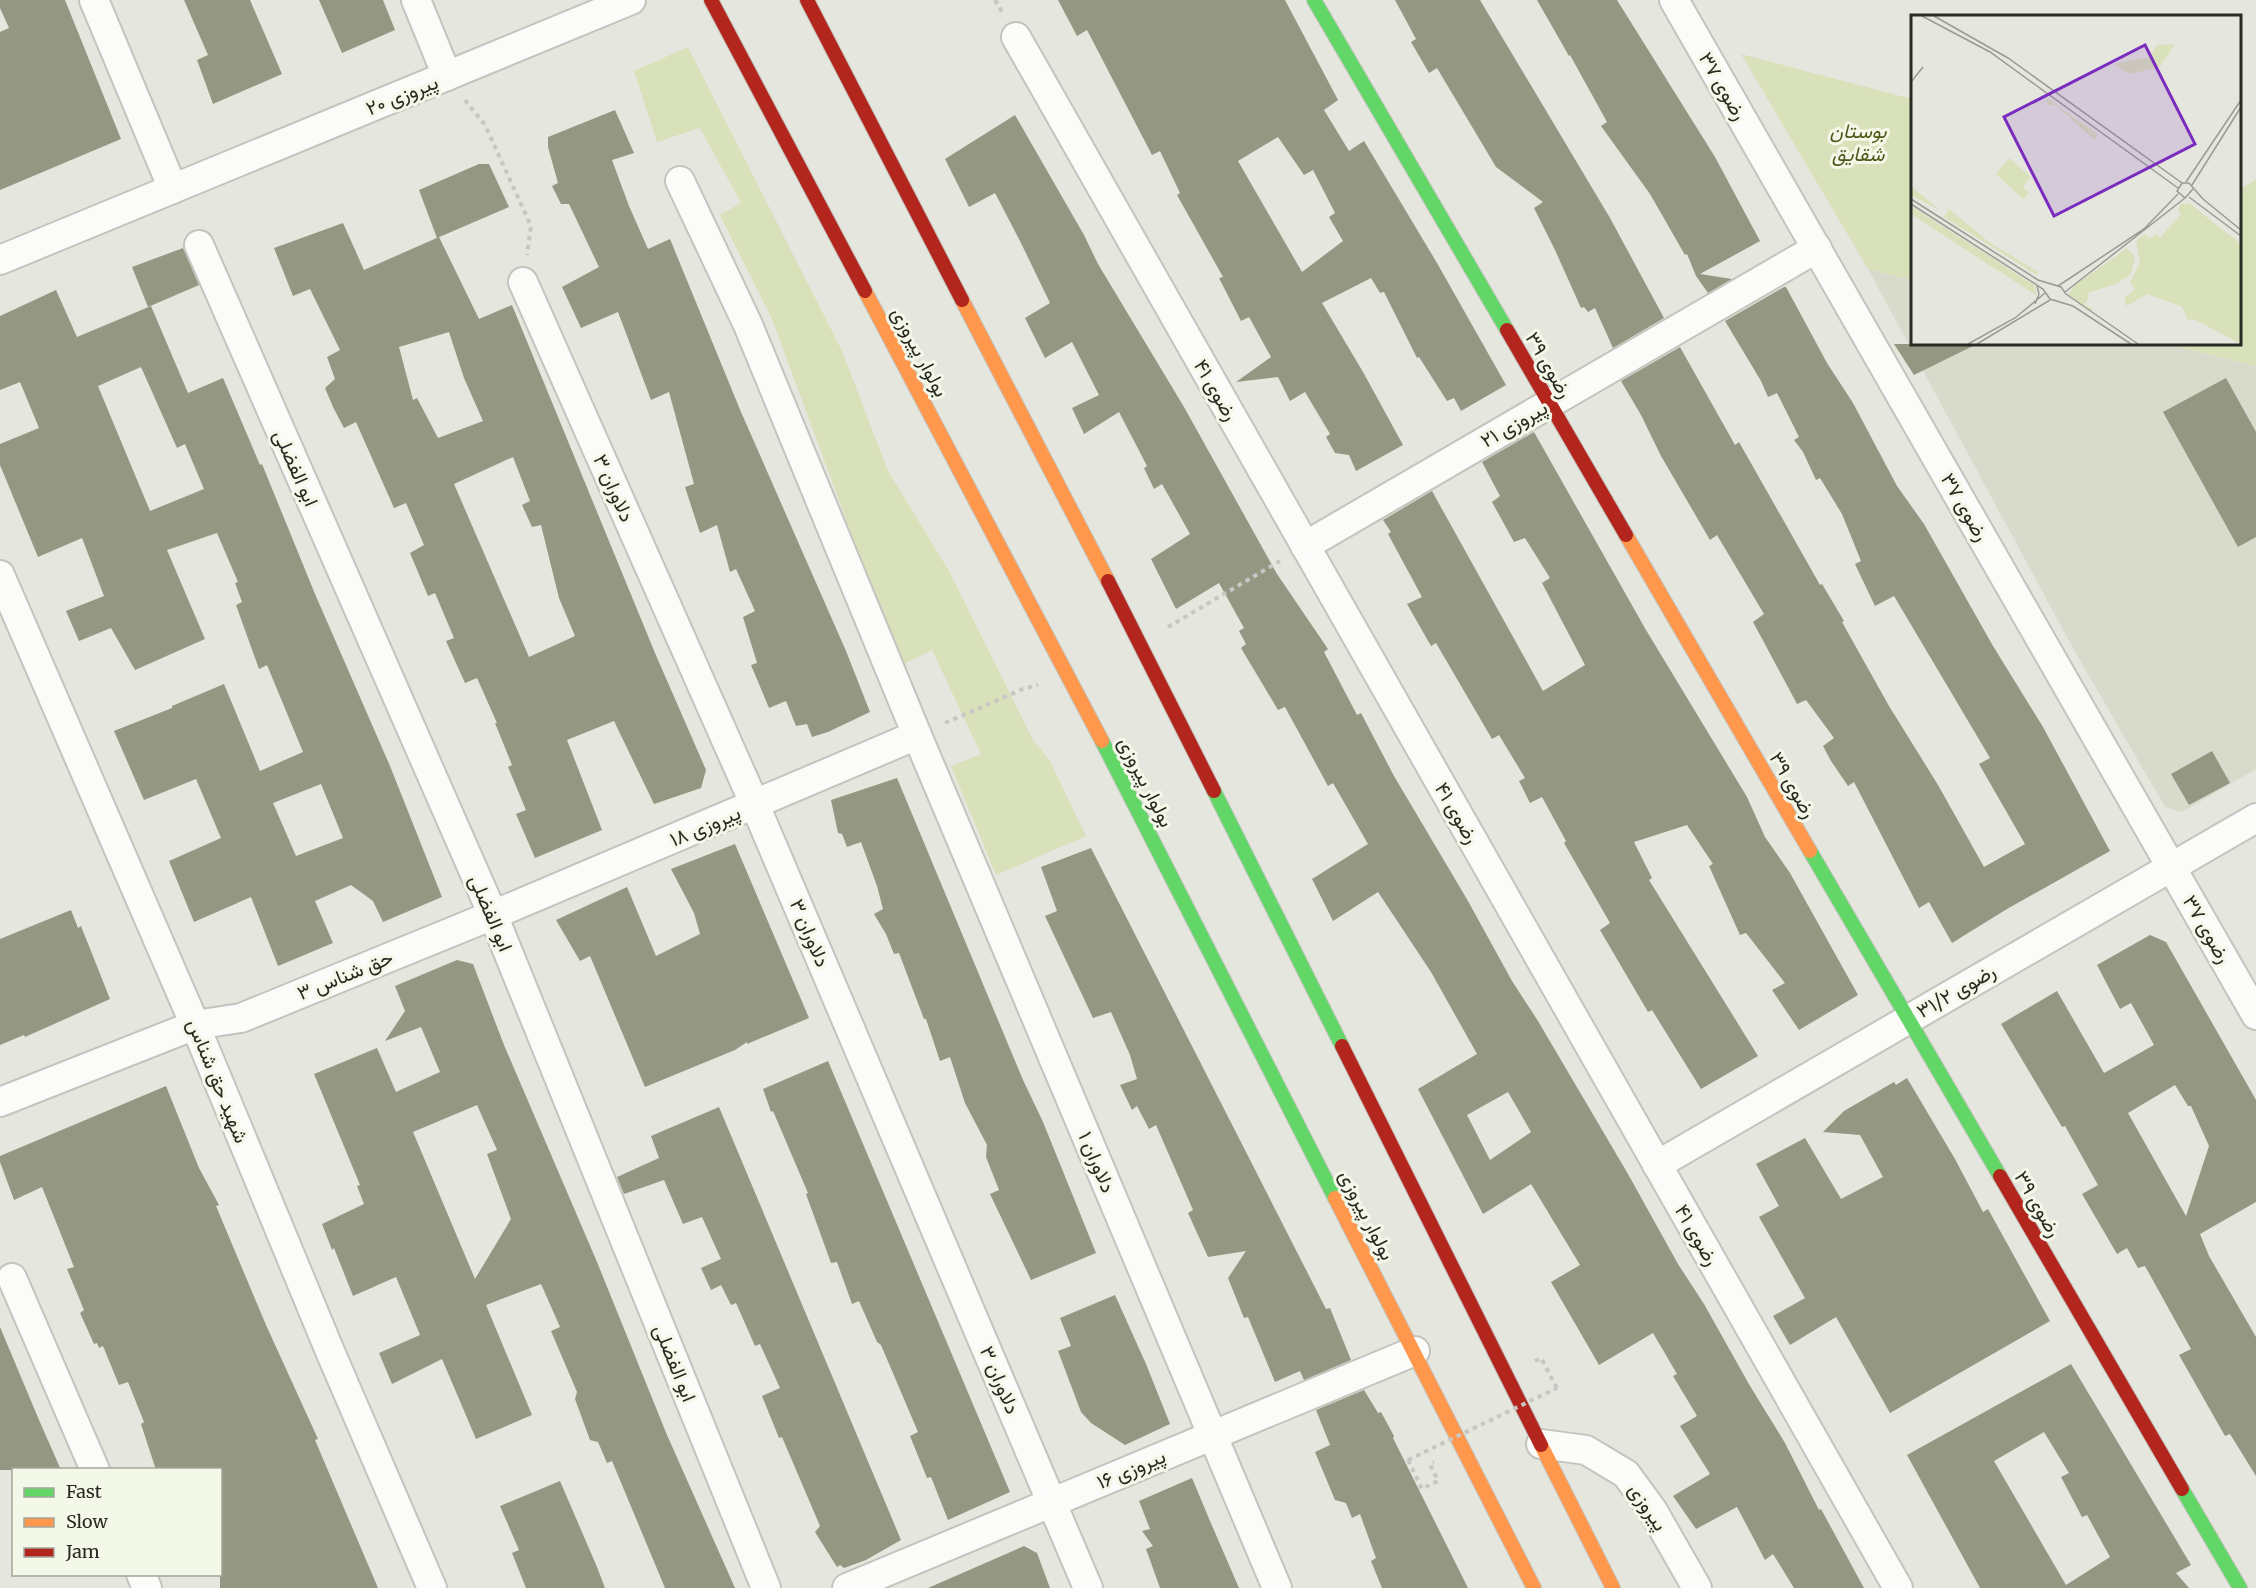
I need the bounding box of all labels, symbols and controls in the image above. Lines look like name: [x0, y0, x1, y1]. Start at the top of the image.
inset map: [1911, 15, 2241, 345]
street label: رضوی ۳۷: [1693, 47, 1753, 125]
street label: پیروزی ۲۰: [362, 69, 442, 122]
park label: بوستان شقایق: [1830, 118, 1888, 167]
street label: بولوار پیروزی: [885, 303, 954, 402]
street label: رضوی ۳۹: [1520, 327, 1578, 403]
street label: رضوی ۴۱: [1188, 355, 1244, 425]
street label: پیروزی ۲۱: [1476, 394, 1553, 454]
street label: ابو الفضلی: [268, 426, 324, 510]
street label: دلاوران ۳: [588, 450, 640, 526]
street label: رضوی ۳۷: [1935, 468, 1995, 546]
street label: بولوار پیروزی: [1111, 733, 1180, 832]
street label: رضوی ۳۹: [1764, 747, 1822, 823]
street label: رضوی ۴۱: [1429, 778, 1485, 848]
street label: پیروزی ۱۸: [666, 799, 745, 853]
street label: ابو الفضلی: [463, 871, 519, 955]
street label: رضوی ۳۷: [2177, 890, 2237, 968]
street label: دلاوران ۳: [784, 895, 836, 971]
street label: حق شناس ۳: [293, 944, 396, 1005]
street label: رضوی ۳۱/۲: [1912, 958, 2000, 1024]
street label: شهید حق شناس: [181, 1015, 255, 1147]
street label: دلاوران ۱: [1073, 1127, 1121, 1197]
street label: بولوار پیروزی: [1332, 1166, 1401, 1265]
street label: رضوی ۳۹: [2009, 1166, 2067, 1242]
street label: رضوی ۴۱: [1669, 1200, 1725, 1270]
street label: ابو الفضلی: [648, 1321, 702, 1405]
street label: دلاوران ۳: [974, 1342, 1026, 1418]
street label: پیروزی ۱۶: [1093, 1443, 1170, 1496]
legend: [12, 1468, 222, 1576]
street label: پیروزی: [1622, 1478, 1673, 1536]
text: Fast: [66, 1480, 102, 1503]
text: Slow: [66, 1510, 109, 1533]
text: Jam: [65, 1540, 100, 1563]

